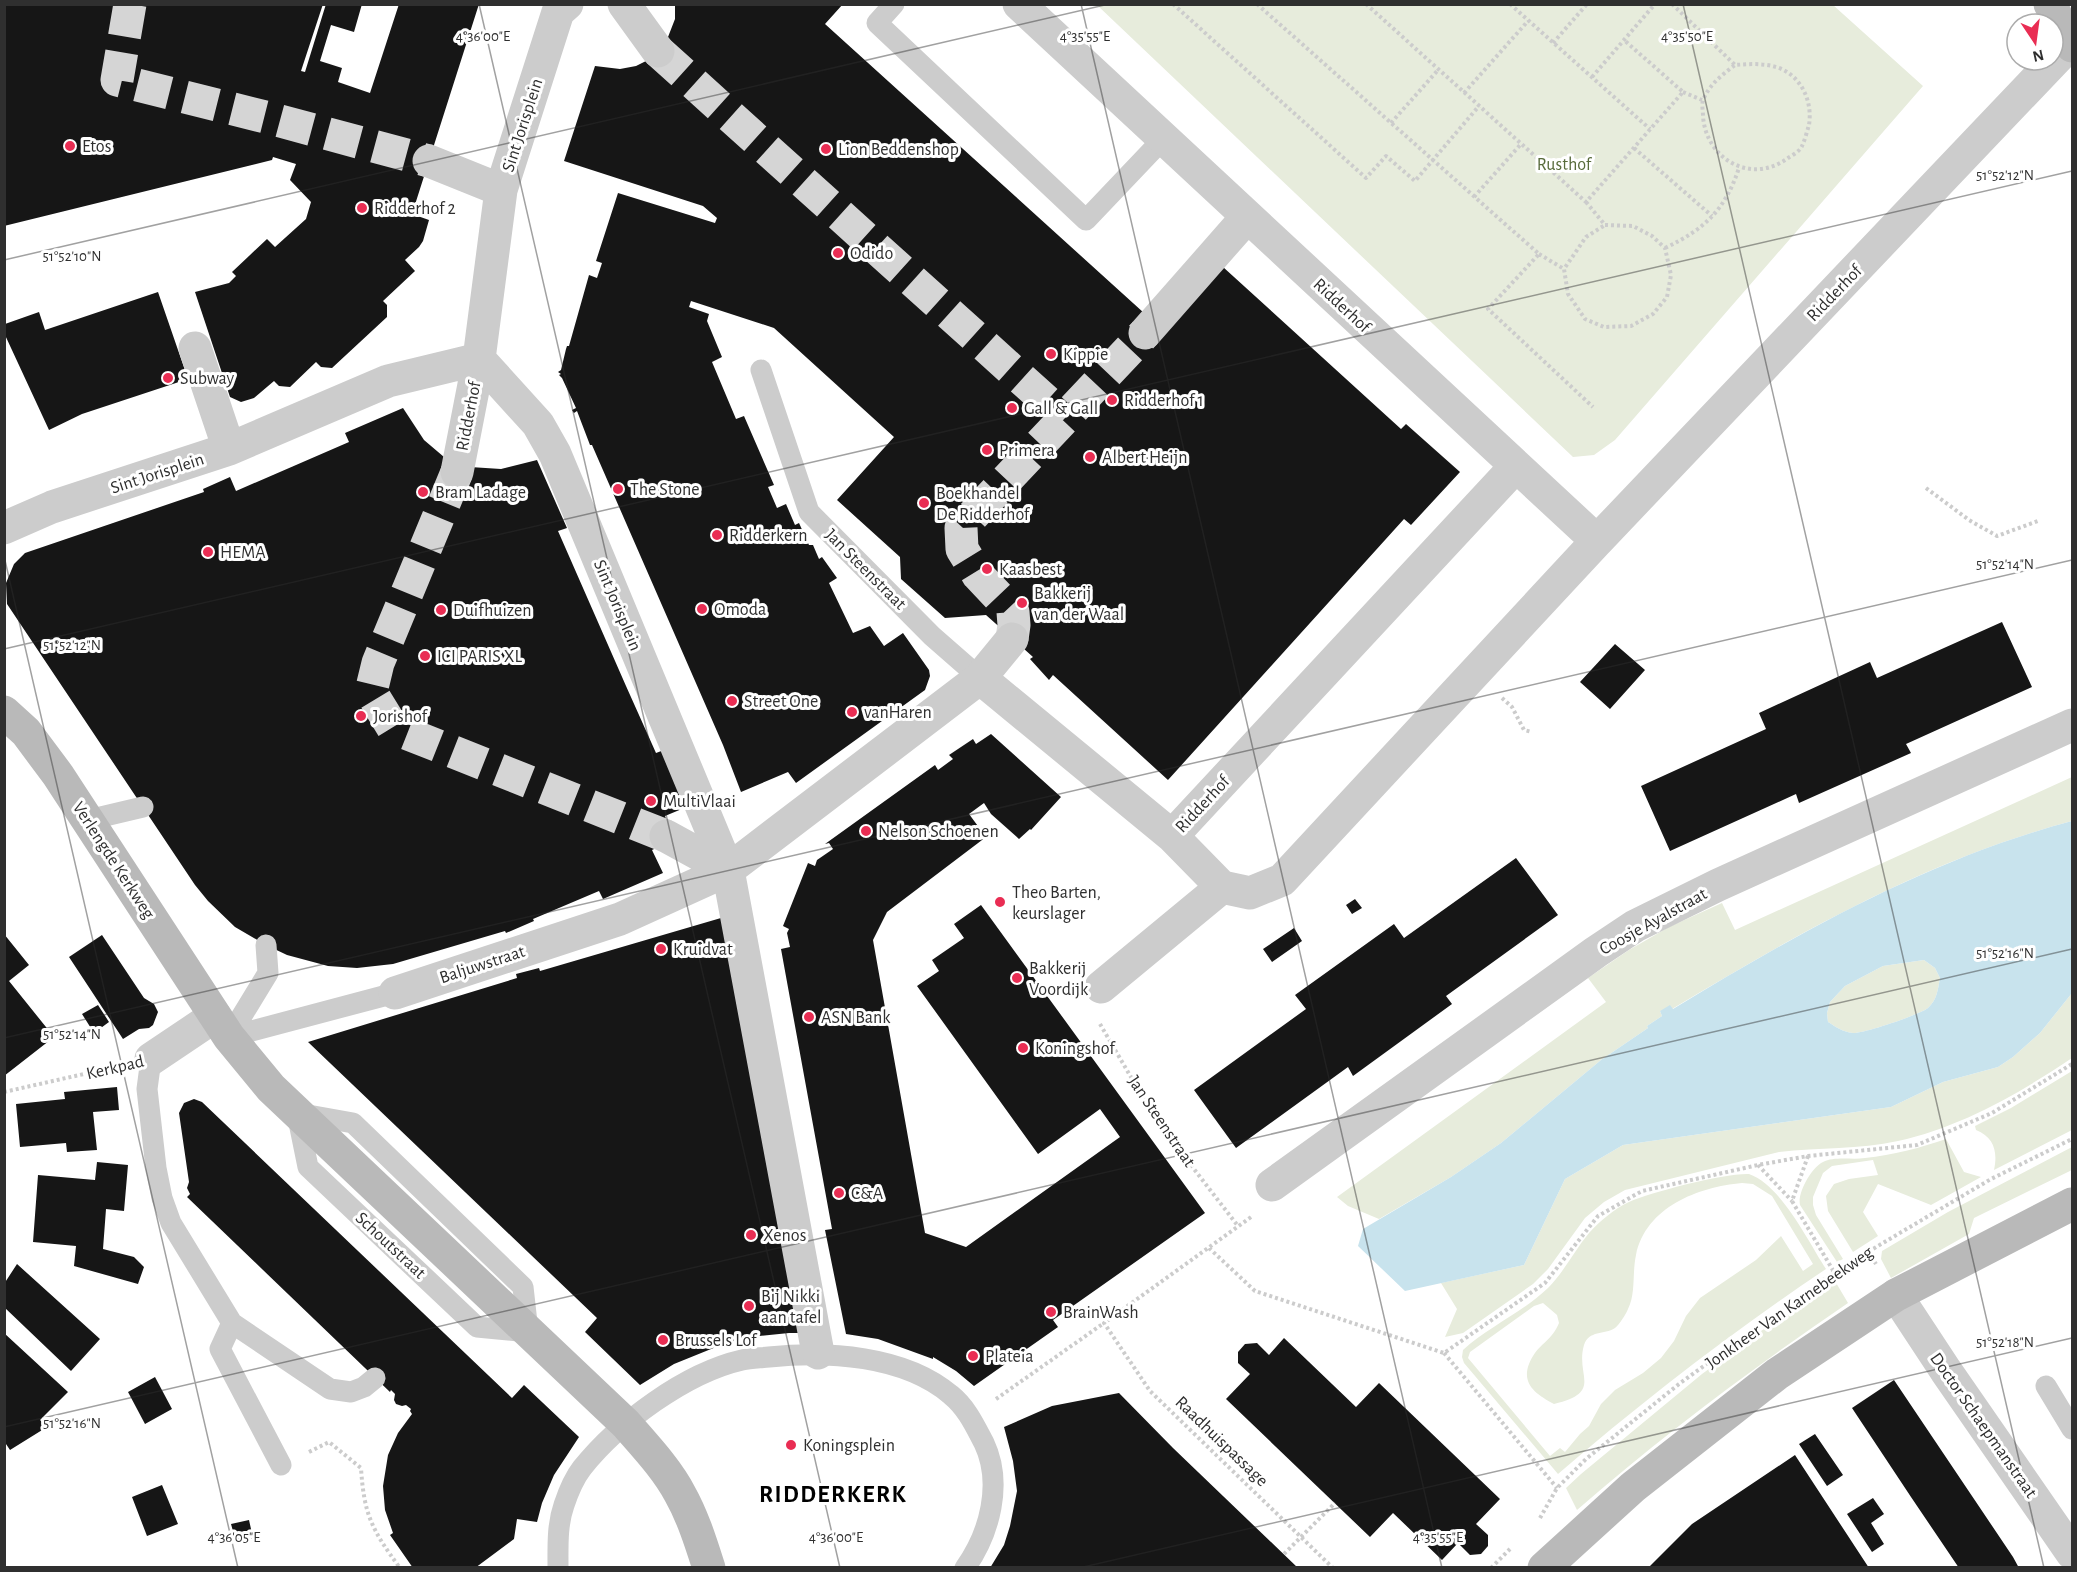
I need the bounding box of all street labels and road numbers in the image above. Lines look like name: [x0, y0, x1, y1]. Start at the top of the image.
street label: Sint Jorisplein: [499, 76, 547, 174]
street label: Ridderhof: [1804, 261, 1867, 325]
street label: Ridderhof: [1309, 275, 1374, 337]
street label: Ridderhof: [453, 378, 485, 452]
street label: Sint Jorisplein: [108, 450, 206, 498]
street label: Jan Steenstraat: [821, 526, 909, 614]
street label: Sint Jorisplein: [590, 557, 644, 654]
street label: Ridderhof: [1172, 772, 1234, 837]
street label: Verlengde Kerkweg: [69, 799, 158, 922]
street label: Coosje Ayalstraat: [1597, 885, 1711, 959]
street label: Baljuwstraat: [437, 943, 528, 987]
street label: Kerkpad: [85, 1053, 146, 1083]
street label: Jan Steenstraat: [1124, 1073, 1198, 1171]
street label: Schoutstraat: [352, 1209, 429, 1283]
street label: Jonkheer Van Karnebeekweg: [1703, 1243, 1877, 1372]
street label: Doctor Schaepmanstraat: [1926, 1350, 2040, 1502]
street label: Raadhuispassage: [1171, 1393, 1271, 1490]

